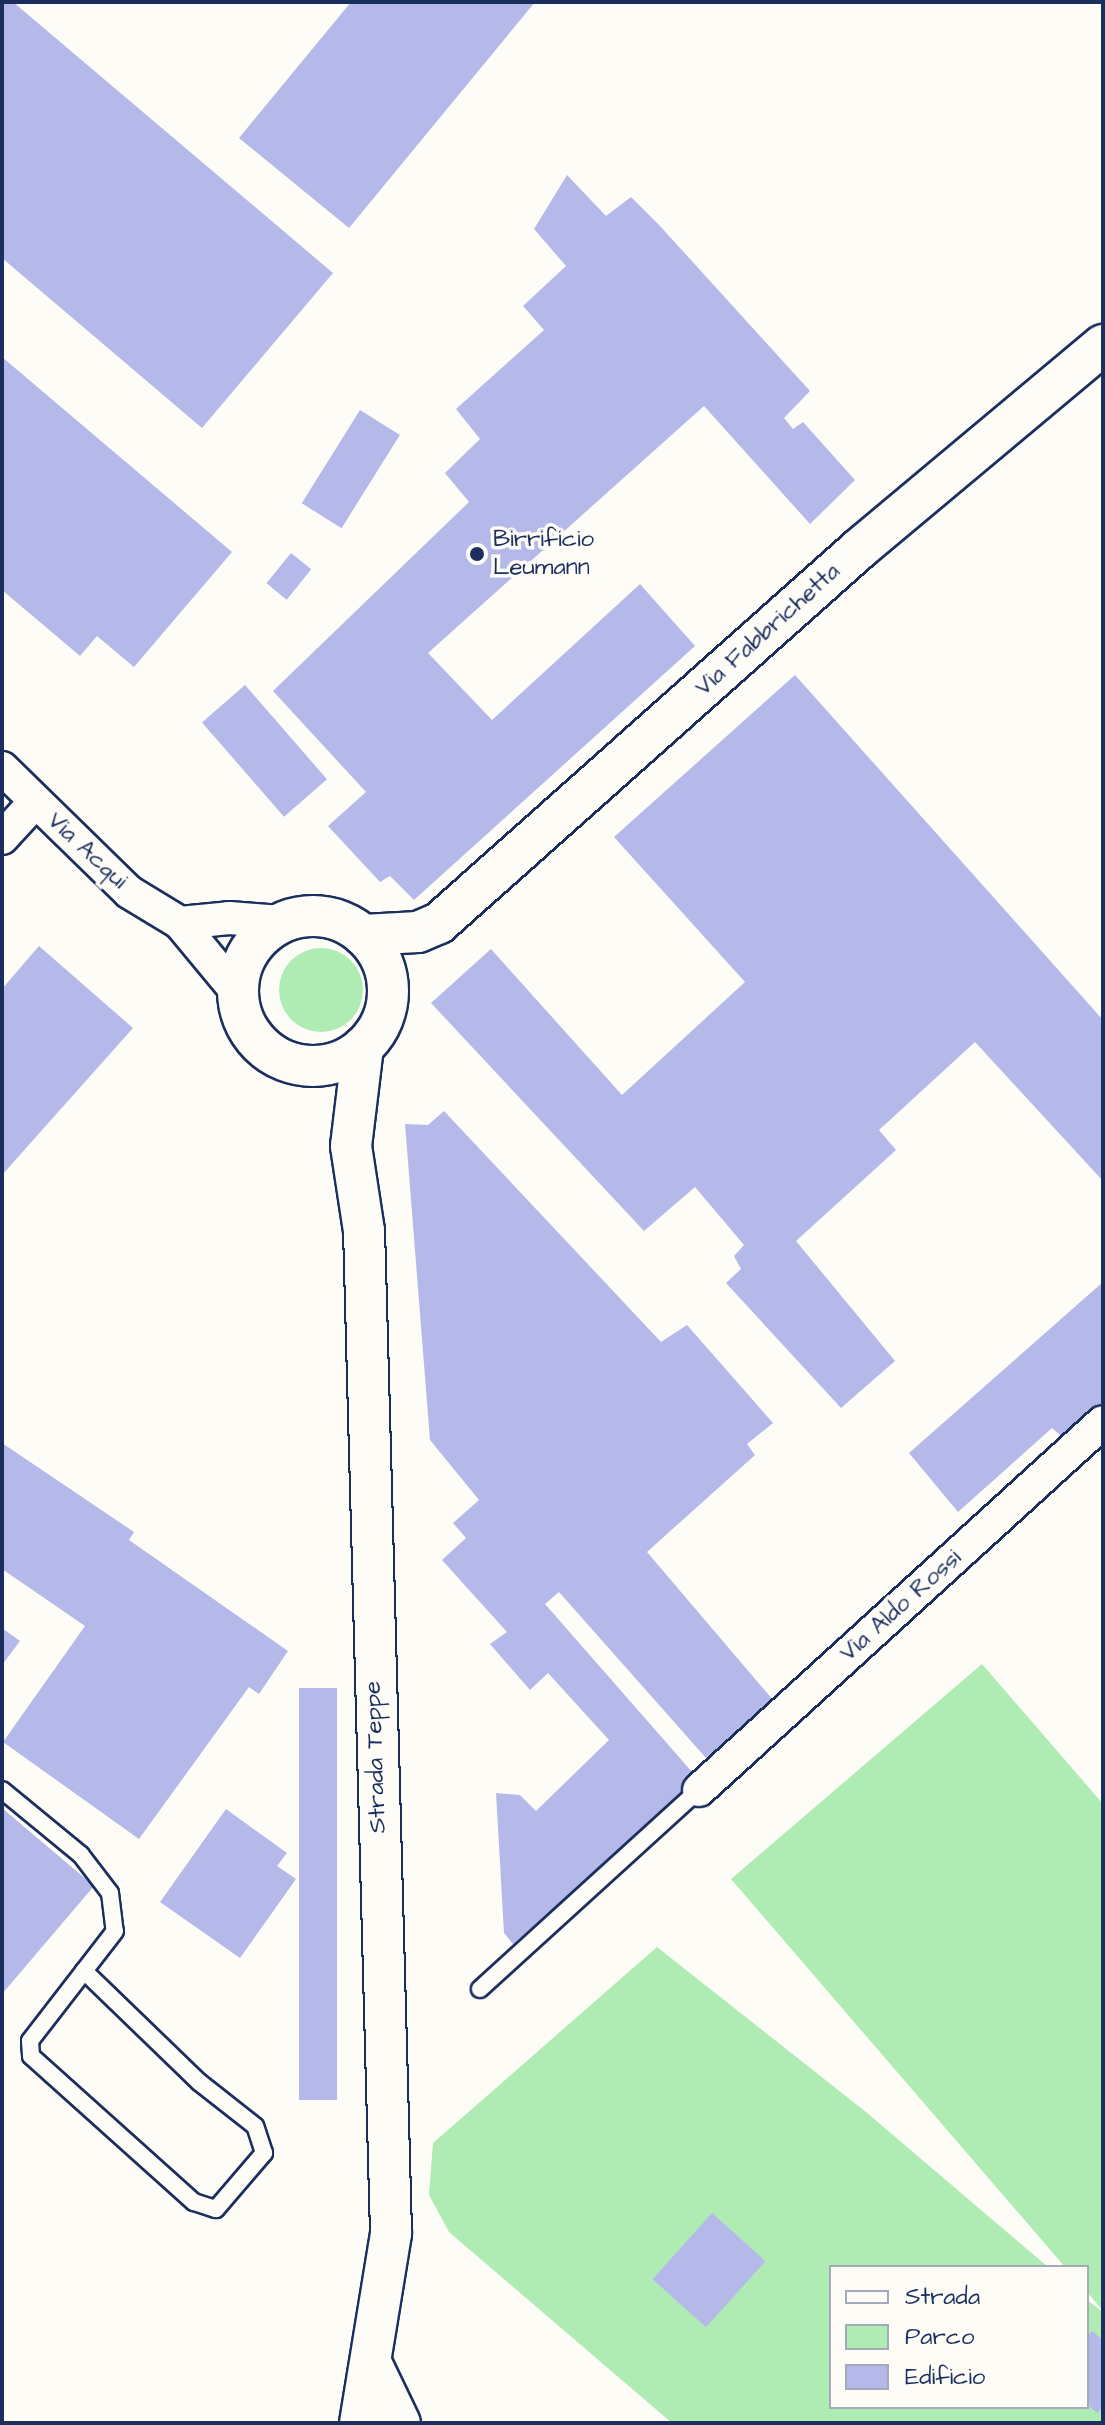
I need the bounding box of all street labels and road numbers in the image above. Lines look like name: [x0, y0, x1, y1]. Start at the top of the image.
street label: Via Fabbrichetta: [690, 557, 846, 703]
street label: Via Acqui: [41, 807, 133, 895]
street label: Via Aldo Rossi: [834, 1544, 968, 1668]
street label: Strada Teppe: [359, 1680, 393, 1834]

